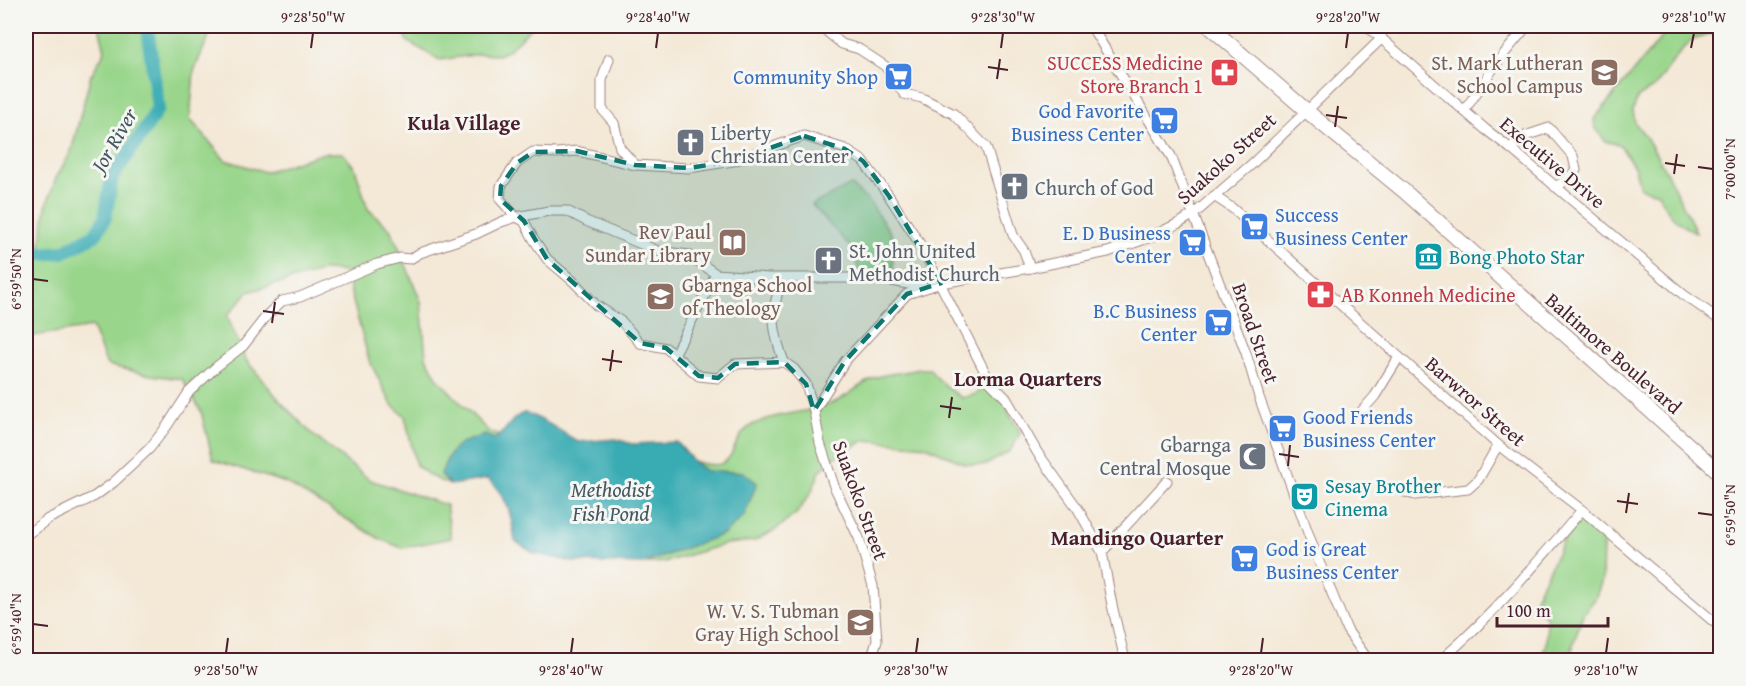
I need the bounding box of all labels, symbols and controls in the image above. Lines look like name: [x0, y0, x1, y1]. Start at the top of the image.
text: 9°28'50"W: [281, 6, 346, 27]
text: 9°28'40"W: [626, 6, 691, 27]
text: 9°28'30"W: [971, 6, 1036, 27]
text: 9°28'20"W: [1316, 6, 1381, 27]
text: 9°28'10"W: [1662, 6, 1727, 27]
place label: SUCCESS Medicine Store Branch 1: [1047, 48, 1203, 100]
place label: St. Mark Lutheran School Campus: [1431, 48, 1583, 100]
pharmacy icon: SUCCESS Medicine Store Branch 1: [1208, 57, 1240, 89]
school or university icon: St. Mark Lutheran School Campus: [1588, 57, 1620, 89]
supermarket icon: Community Shop: [883, 60, 915, 92]
place label: Community Shop: [733, 62, 878, 91]
place label: God Favorite Business Center: [1011, 96, 1144, 148]
water label: Jor River: [82, 101, 145, 180]
supermarket icon: God Favorite Business Center: [1149, 105, 1181, 137]
street label: Suakoko Street: [1170, 105, 1282, 211]
district label: Kula Village: [408, 107, 520, 138]
street label: Executive Drive: [1494, 109, 1612, 215]
place label: Liberty Christian Center: [711, 118, 849, 170]
church icon: Liberty Christian Center: [674, 127, 706, 159]
text: 7°00'00"N: [1719, 138, 1740, 200]
church icon: Church of God: [998, 171, 1030, 203]
place label: Church of God: [1035, 173, 1154, 202]
place label: Success Business Center: [1275, 200, 1408, 252]
supermarket icon: Success Business Center: [1238, 210, 1270, 242]
place label: Rev Paul Sundar Library: [585, 217, 711, 269]
place label: E. D Business Center: [1063, 218, 1171, 270]
library icon: Rev Paul Sundar Library: [716, 226, 748, 258]
supermarket icon: E. D Business Center: [1176, 227, 1208, 259]
place label: St. John United Methodist Church: [849, 236, 1000, 288]
museum icon: Bong Photo Star: [1412, 240, 1444, 272]
place label: Bong Photo Star: [1449, 242, 1585, 271]
church icon: St. John United Methodist Church: [812, 245, 844, 277]
text: 6°59'50"N: [5, 248, 26, 310]
place label: Gbarnga School of Theology: [682, 270, 813, 322]
pharmacy icon: AB Konneh Medicine: [1304, 278, 1336, 310]
street label: Broad Street: [1225, 279, 1287, 387]
school or university icon: Gbarnga School of Theology: [645, 280, 677, 312]
place label: AB Konneh Medicine: [1341, 280, 1516, 309]
street label: Baltimore Boulevard: [1539, 285, 1689, 421]
place label: B.C Business Center: [1093, 296, 1197, 348]
supermarket icon: B.C Business Center: [1202, 306, 1234, 338]
street label: Barwror Street: [1419, 349, 1533, 453]
district label: Lorma Quarters: [954, 363, 1102, 394]
place label: Good Friends Business Center: [1303, 402, 1436, 454]
supermarket icon: Good Friends Business Center: [1266, 412, 1298, 444]
place label: Gbarnga Central Mosque: [1100, 430, 1232, 482]
street label: Suakoko Street: [826, 436, 896, 564]
mosque icon: Gbarnga Central Mosque: [1236, 440, 1268, 472]
place label: Sesay Brother Cinema: [1325, 471, 1441, 523]
water label: Methodist Fish Pond: [571, 474, 651, 529]
theatre icon: Sesay Brother Cinema: [1288, 481, 1320, 513]
text: 6°59'50"N: [1719, 484, 1740, 546]
district label: Mandingo Quarter: [1051, 522, 1224, 553]
place label: God is Great Business Center: [1266, 534, 1399, 586]
supermarket icon: God is Great Business Center: [1229, 543, 1261, 575]
scale bar: [1497, 590, 1608, 628]
text: 6°59'40"N: [5, 593, 26, 655]
place label: W. V. S. Tubman Gray High School: [695, 596, 839, 648]
text: 100 m: [1506, 597, 1551, 624]
school or university icon: W. V. S. Tubman Gray High School: [844, 606, 876, 638]
text: 9°28'50"W: [194, 659, 259, 680]
text: 9°28'40"W: [539, 659, 604, 680]
text: 9°28'30"W: [884, 659, 949, 680]
text: 9°28'20"W: [1229, 659, 1294, 680]
text: 9°28'10"W: [1574, 659, 1639, 680]

